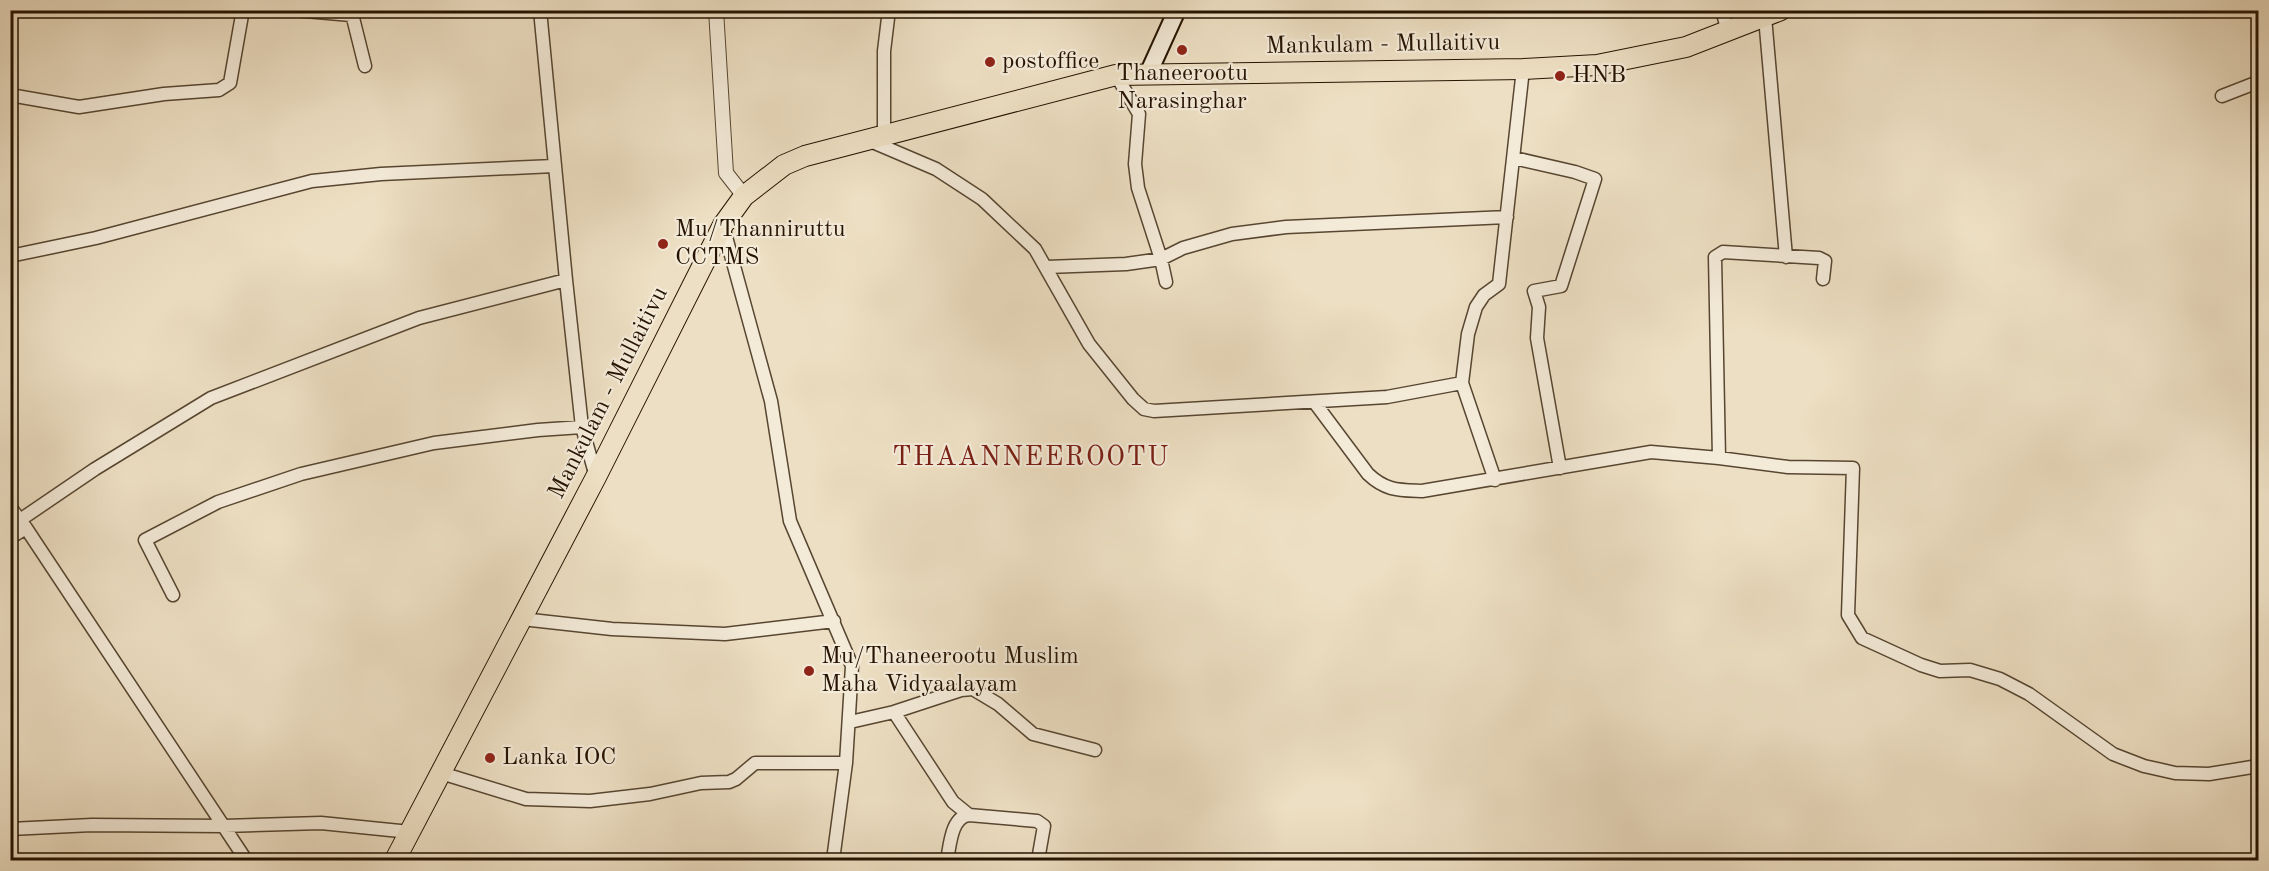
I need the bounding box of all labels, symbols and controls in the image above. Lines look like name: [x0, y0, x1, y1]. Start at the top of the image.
street label: Mankulam - Mullaitivu: [1266, 31, 1501, 59]
marker: Thaneerootu Narasinghar: [1175, 43, 1189, 57]
place label: postoffice: [1002, 50, 1099, 74]
marker: postoffice: [983, 55, 997, 69]
place label: Thaneerootu Narasinghar: [1116, 62, 1248, 114]
place label: HNB: [1572, 64, 1626, 88]
marker: HNB: [1553, 69, 1567, 83]
place label: Mu/Thanniruttu CCTMS: [675, 218, 846, 270]
marker: Mu/Thanniruttu CCTMS: [656, 237, 670, 251]
street label: Mankulam - Mullaitivu: [545, 283, 673, 503]
district label: THAANNEEROOTU: [892, 444, 1170, 471]
place label: Mu/Thaneerootu Muslim Maha Vidyaalayam: [821, 645, 1079, 697]
marker: Mu/Thaneerootu Muslim Maha Vidyaalayam: [802, 664, 816, 678]
place label: Lanka IOC: [502, 746, 616, 770]
marker: Lanka IOC: [483, 751, 497, 765]

